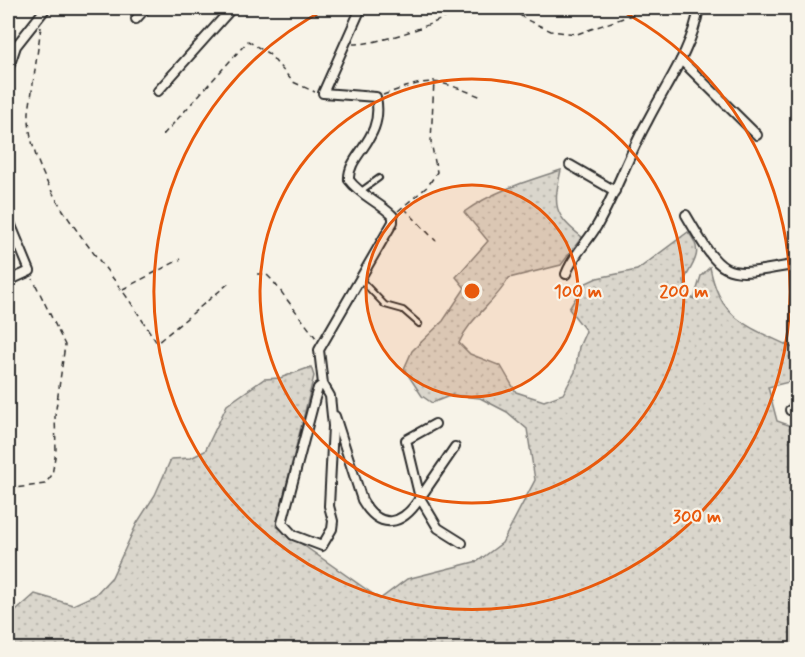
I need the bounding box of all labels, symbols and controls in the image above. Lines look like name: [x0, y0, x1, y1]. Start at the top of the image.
text: 100 m: [554, 280, 602, 304]
text: 200 m: [659, 280, 709, 304]
centre of rings: [462, 281, 482, 301]
text: 300 m: [673, 505, 721, 529]

